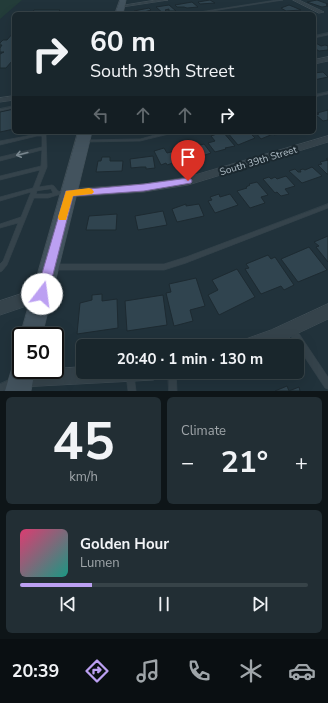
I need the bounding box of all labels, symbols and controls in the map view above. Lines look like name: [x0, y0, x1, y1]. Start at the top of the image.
text: 60 m: [90, 23, 156, 61]
icon: right: [24, 28, 76, 80]
text: South 39th Street: [90, 59, 234, 83]
icon: left: [90, 104, 112, 126]
icon: ahead: [132, 104, 154, 126]
icon: ahead: [174, 104, 196, 126]
icon: right: [216, 104, 238, 126]
pin: [171, 140, 205, 181]
street label: South 39th Street: [218, 142, 299, 179]
icon: arrive: [177, 146, 199, 168]
one-way arrow: [16, 150, 29, 158]
position arrow: [21, 273, 63, 315]
speed limit sign: 50: [12, 327, 64, 379]
text: 20:40 · 1 min · 130 m: [117, 349, 263, 369]
text: 45: [52, 406, 115, 477]
text: Climate: [181, 422, 226, 440]
text: 21°: [221, 442, 268, 483]
text: −: [181, 448, 194, 478]
text: +: [295, 448, 308, 478]
text: km/h: [69, 468, 98, 486]
text: Golden Hour: [80, 534, 169, 554]
text: Lumen: [80, 554, 120, 572]
icon: previous: [57, 593, 79, 615]
icon: pause: [153, 593, 175, 615]
icon: next: [249, 593, 271, 615]
icon: directions: [83, 657, 111, 685]
icon: music: [134, 657, 162, 685]
icon: phone: [185, 657, 213, 685]
icon: climate: [237, 657, 265, 685]
icon: car: [288, 657, 316, 685]
text: 20:39: [12, 659, 59, 683]

